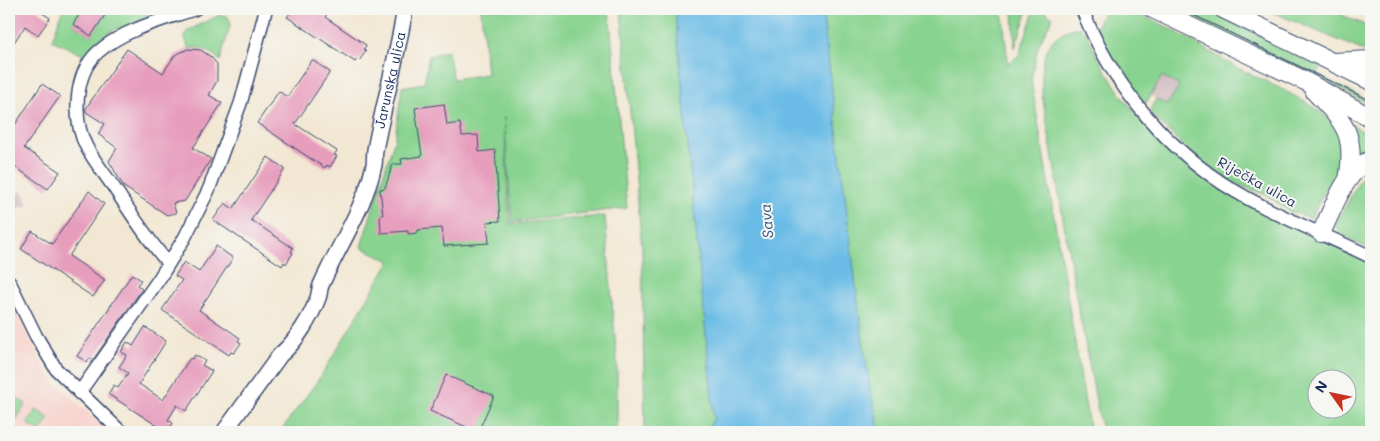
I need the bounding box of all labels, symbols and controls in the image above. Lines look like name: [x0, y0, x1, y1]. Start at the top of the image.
street label: Jarunska ulica: [370, 30, 410, 130]
street label: Riječka ulica: [1214, 152, 1300, 211]
water label: Sava: [755, 203, 777, 239]
north arrow: [1308, 368, 1358, 418]
text: N: [1310, 377, 1332, 396]

